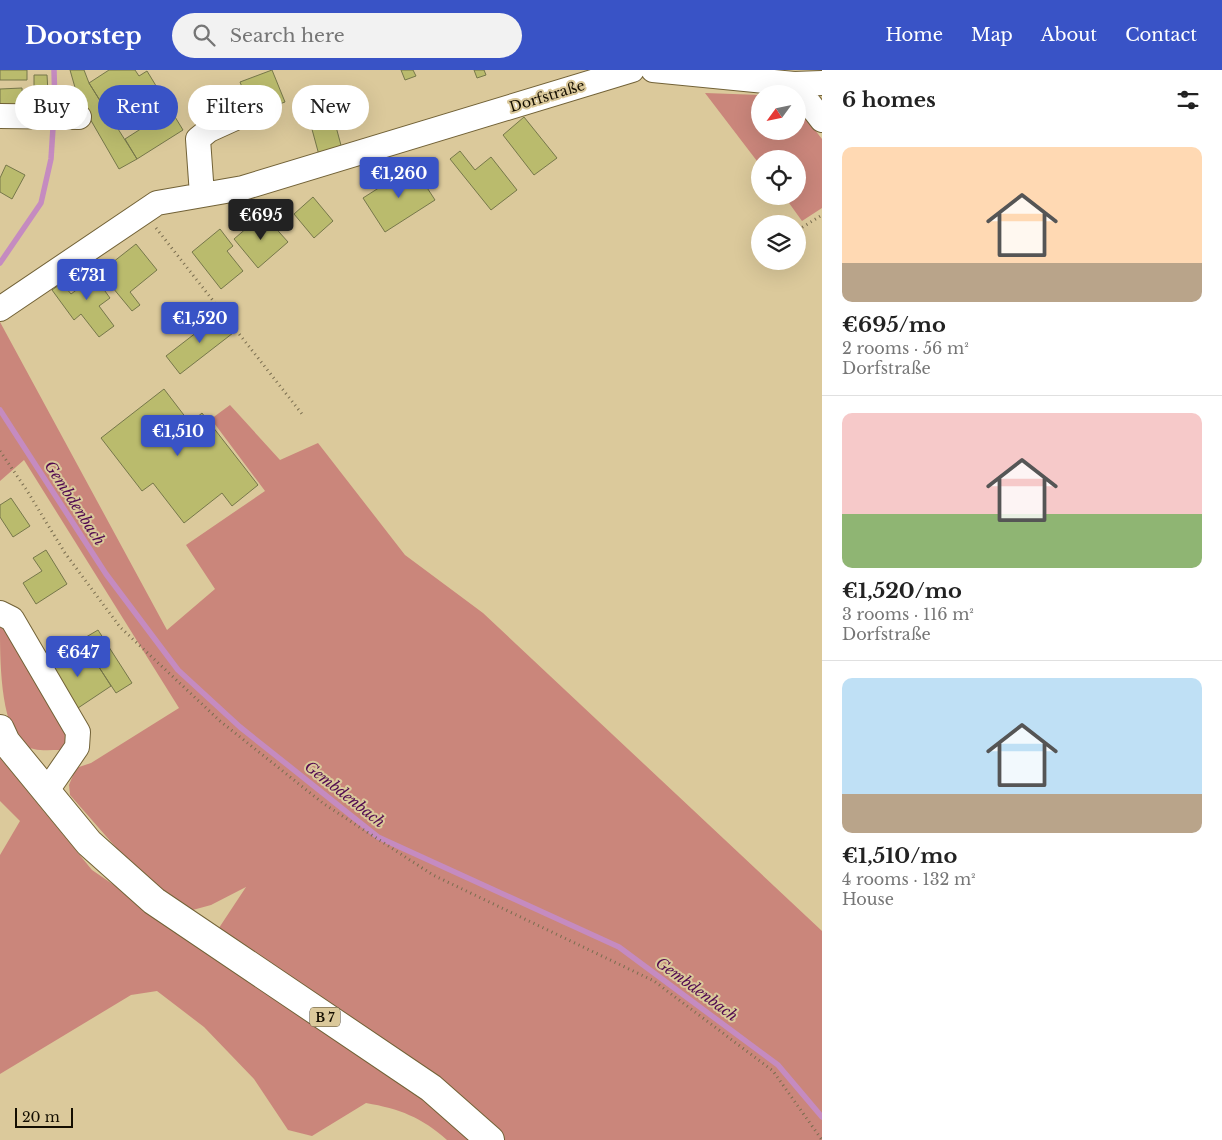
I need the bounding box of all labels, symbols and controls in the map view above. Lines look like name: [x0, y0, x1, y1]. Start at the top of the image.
search box: [172, 13, 522, 58]
text: Doorstep: [25, 21, 142, 50]
icon: search: [190, 21, 218, 49]
text: Search here: [230, 24, 345, 47]
text: Home: [885, 24, 943, 46]
text: Map: [971, 24, 1013, 46]
text: About: [1041, 24, 1097, 46]
text: Contact: [1125, 24, 1197, 46]
street label: Dorfstraße: [507, 76, 587, 116]
chip: Buy: [15, 85, 88, 130]
chip: Rent: [98, 85, 178, 130]
chip: Filters: [188, 85, 282, 130]
chip: New: [292, 85, 369, 130]
north arrow: [751, 85, 806, 140]
map controls: [751, 85, 806, 270]
icon: filters: [1174, 86, 1202, 114]
text: 6 homes: [842, 87, 936, 113]
button: locate: [751, 150, 806, 205]
pin: €1,260: [358, 156, 440, 199]
text: €1,260: [371, 163, 427, 183]
icon: home: [977, 180, 1067, 270]
pin: €695: [231, 198, 291, 241]
text: €695: [239, 205, 283, 225]
button: layers: [751, 215, 806, 270]
pin: €731: [57, 258, 117, 301]
text: €731: [68, 265, 106, 285]
pin: €1,520: [159, 302, 241, 344]
text: €1,520: [172, 308, 228, 328]
text: €695/mo: [842, 312, 946, 338]
text: 2 rooms · 56 m²: [842, 338, 969, 358]
text: Dorfstraße: [842, 358, 931, 378]
pin: €1,510: [137, 414, 219, 457]
text: €1,510: [152, 421, 204, 441]
icon: home: [977, 445, 1067, 535]
water label: Gembdenbach: [41, 457, 110, 549]
text: €1,520/mo: [842, 578, 962, 604]
text: 3 rooms · 116 m²: [842, 604, 974, 624]
text: Dorfstraße: [842, 624, 931, 644]
pin: €647: [48, 636, 108, 678]
text: €647: [57, 642, 99, 662]
icon: home: [977, 710, 1067, 800]
water label: Gembdenbach: [301, 757, 389, 832]
text: €1,510/mo: [842, 843, 957, 869]
text: 4 rooms · 132 m²: [842, 869, 976, 889]
text: House: [842, 889, 894, 909]
water label: Gembdenbach: [652, 953, 742, 1025]
road number: B 7: [310, 1008, 340, 1026]
scale bar: [15, 1105, 72, 1128]
text: 20 m: [22, 1108, 60, 1126]

